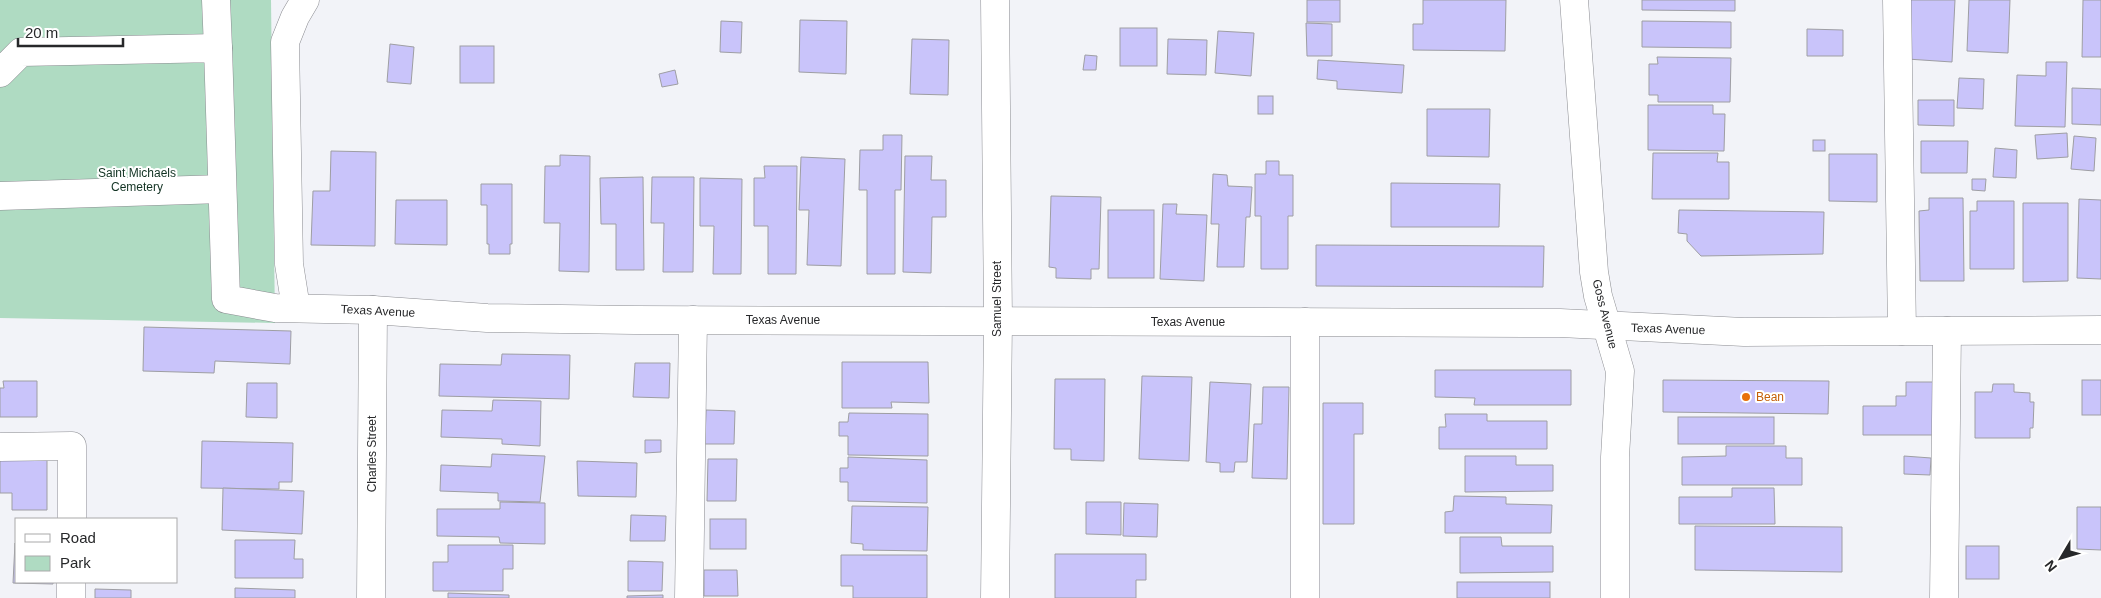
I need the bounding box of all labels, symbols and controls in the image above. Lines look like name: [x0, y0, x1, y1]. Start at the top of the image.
scale bar: [18, 15, 122, 47]
text: 20 m: [25, 24, 58, 41]
park label: Saint Michaels Cemetery: [98, 166, 176, 194]
street label: Samuel Street: [990, 260, 1004, 337]
street label: Goss Avenue: [1590, 278, 1620, 351]
street label: Texas Avenue: [340, 302, 416, 320]
street label: Texas Avenue: [746, 313, 821, 327]
street label: Texas Avenue: [1151, 315, 1226, 329]
street label: Texas Avenue: [1631, 321, 1706, 337]
place label: Bean: [1756, 390, 1784, 404]
marker: Bean: [1740, 391, 1752, 403]
street label: Charles Street: [365, 415, 379, 492]
legend: [15, 518, 178, 583]
text: Road: [60, 529, 96, 546]
north arrow: [2036, 533, 2086, 583]
text: Park: [60, 554, 91, 571]
text: N: [2041, 557, 2060, 575]

